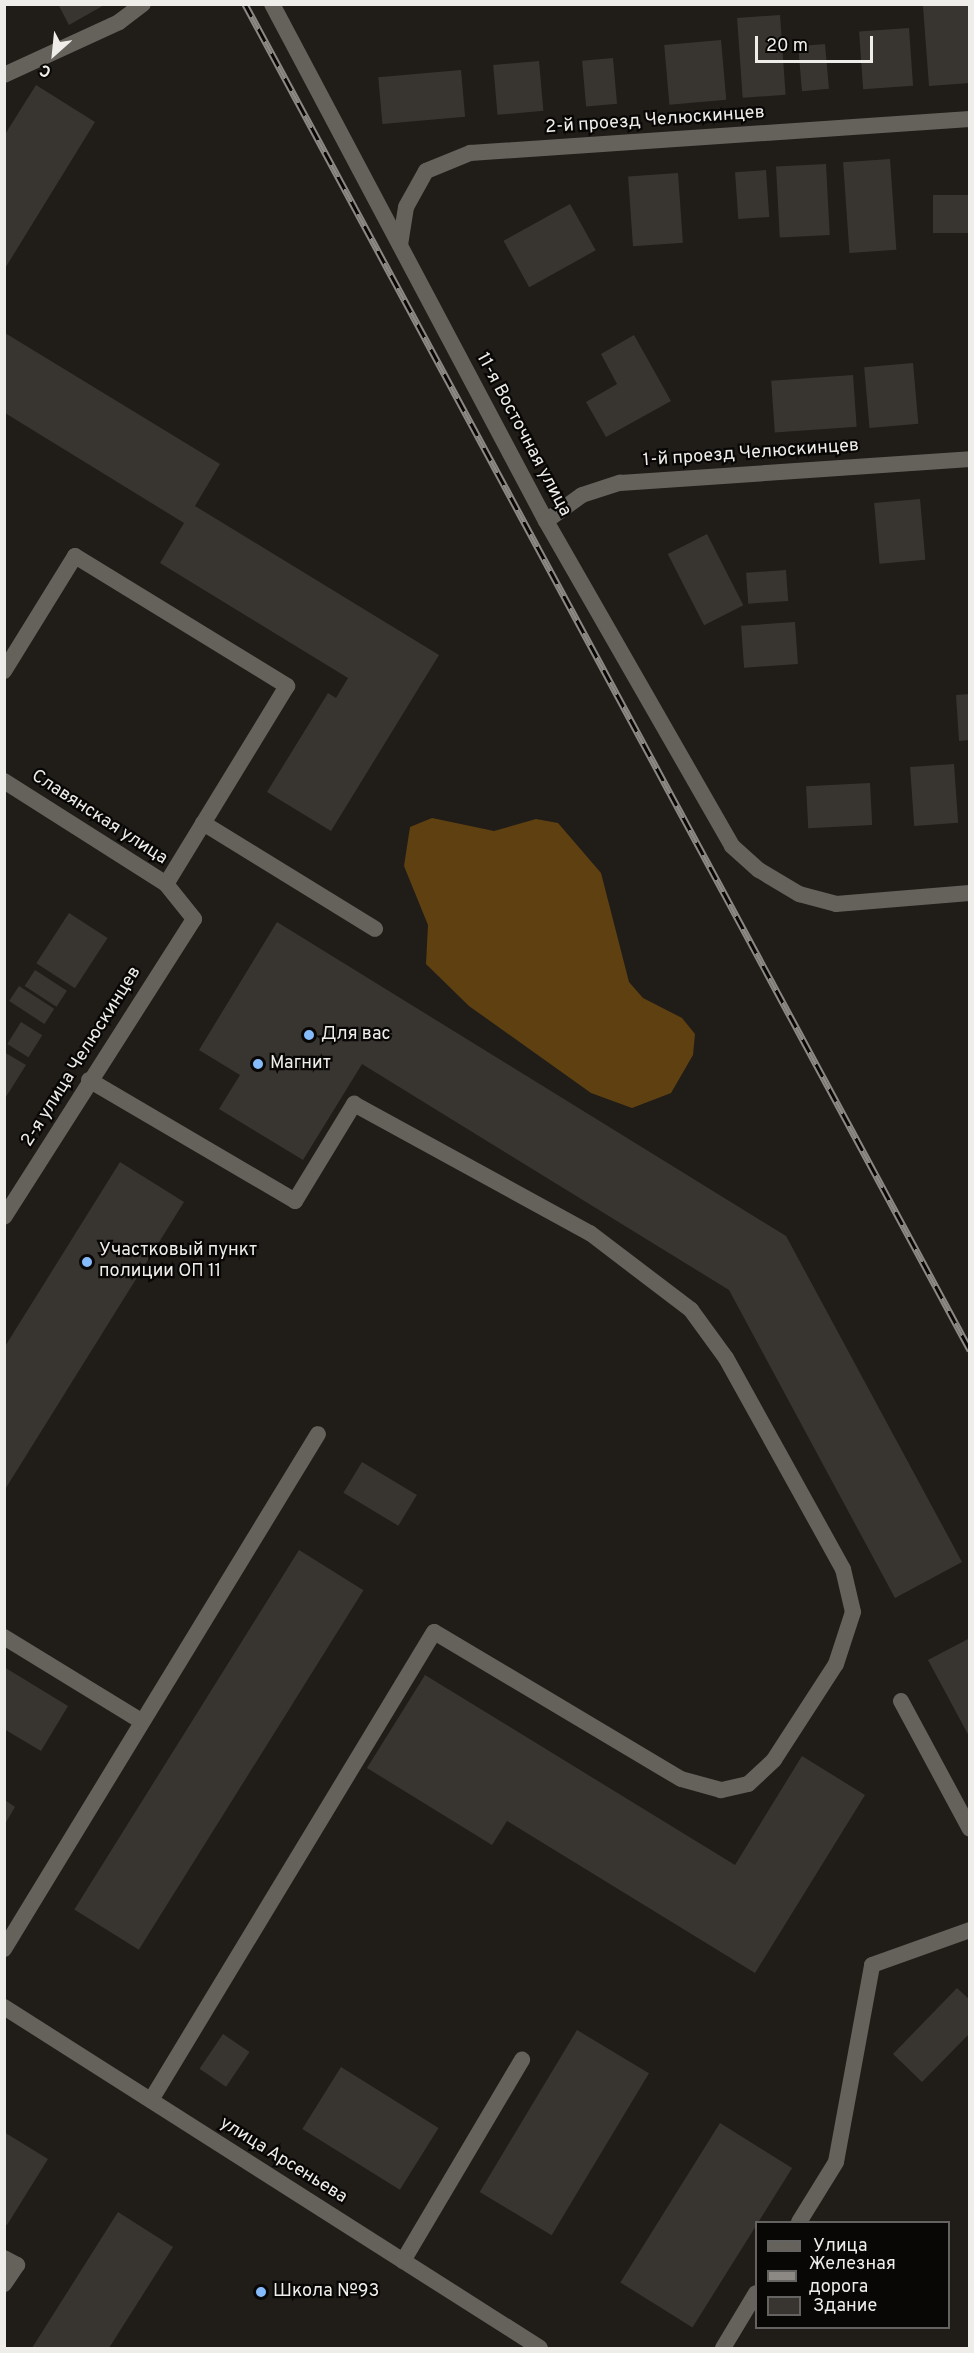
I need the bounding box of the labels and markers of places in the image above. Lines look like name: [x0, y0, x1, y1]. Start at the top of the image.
place label: Для вас: [321, 1024, 391, 1046]
marker: Для вас: [302, 1028, 316, 1042]
place label: Магнит: [270, 1053, 331, 1075]
marker: Магнит: [251, 1057, 265, 1071]
place label: Участковый пункт полиции ОП 11: [99, 1241, 257, 1284]
marker: Участковый пункт полиции ОП 11: [80, 1255, 94, 1269]
place label: Школа №93: [273, 2281, 379, 2303]
marker: Школа №93: [254, 2285, 268, 2299]

